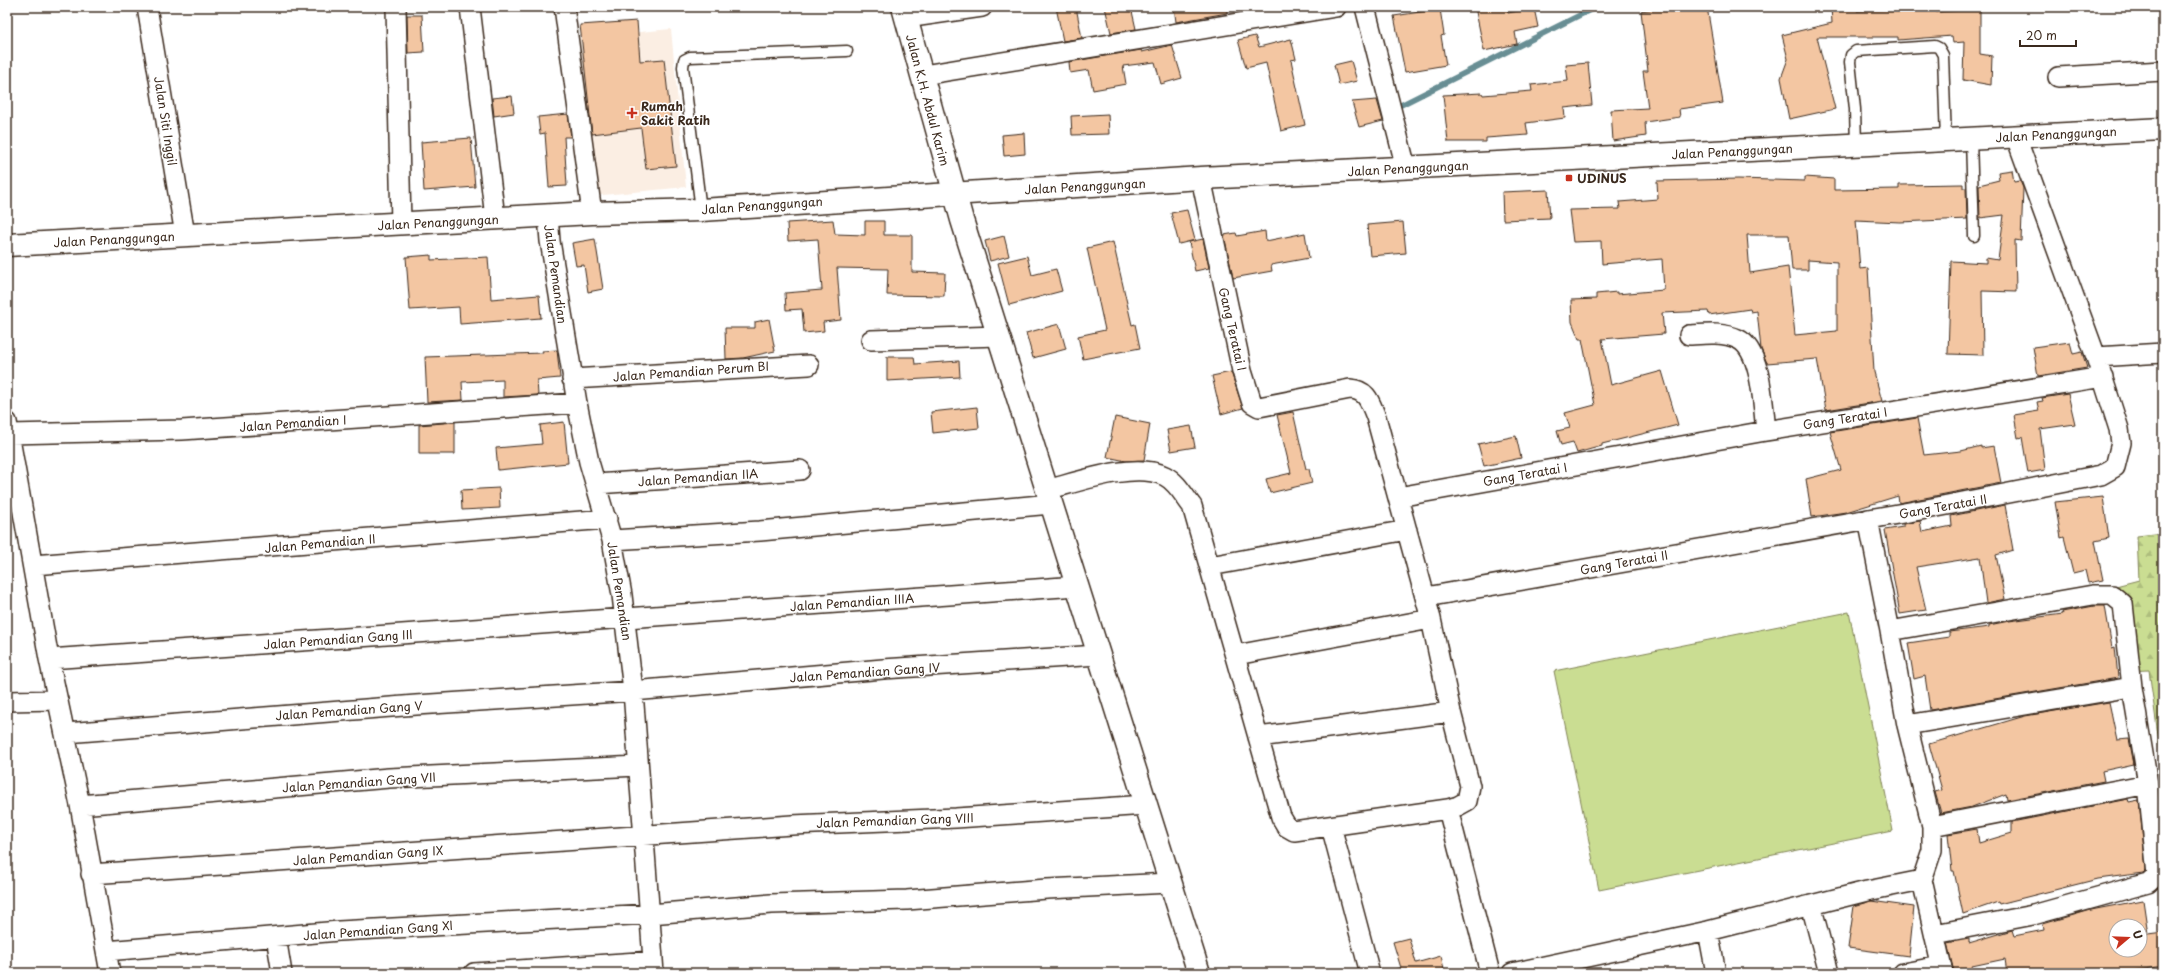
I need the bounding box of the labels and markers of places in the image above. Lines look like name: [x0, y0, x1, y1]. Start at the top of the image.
place label: Rumah Sakit Ratih: [641, 97, 710, 129]
marker: Rumah Sakit Ratih: [626, 107, 638, 119]
place label: UDINUS: [1577, 169, 1627, 187]
marker: UDINUS: [1564, 173, 1574, 183]

